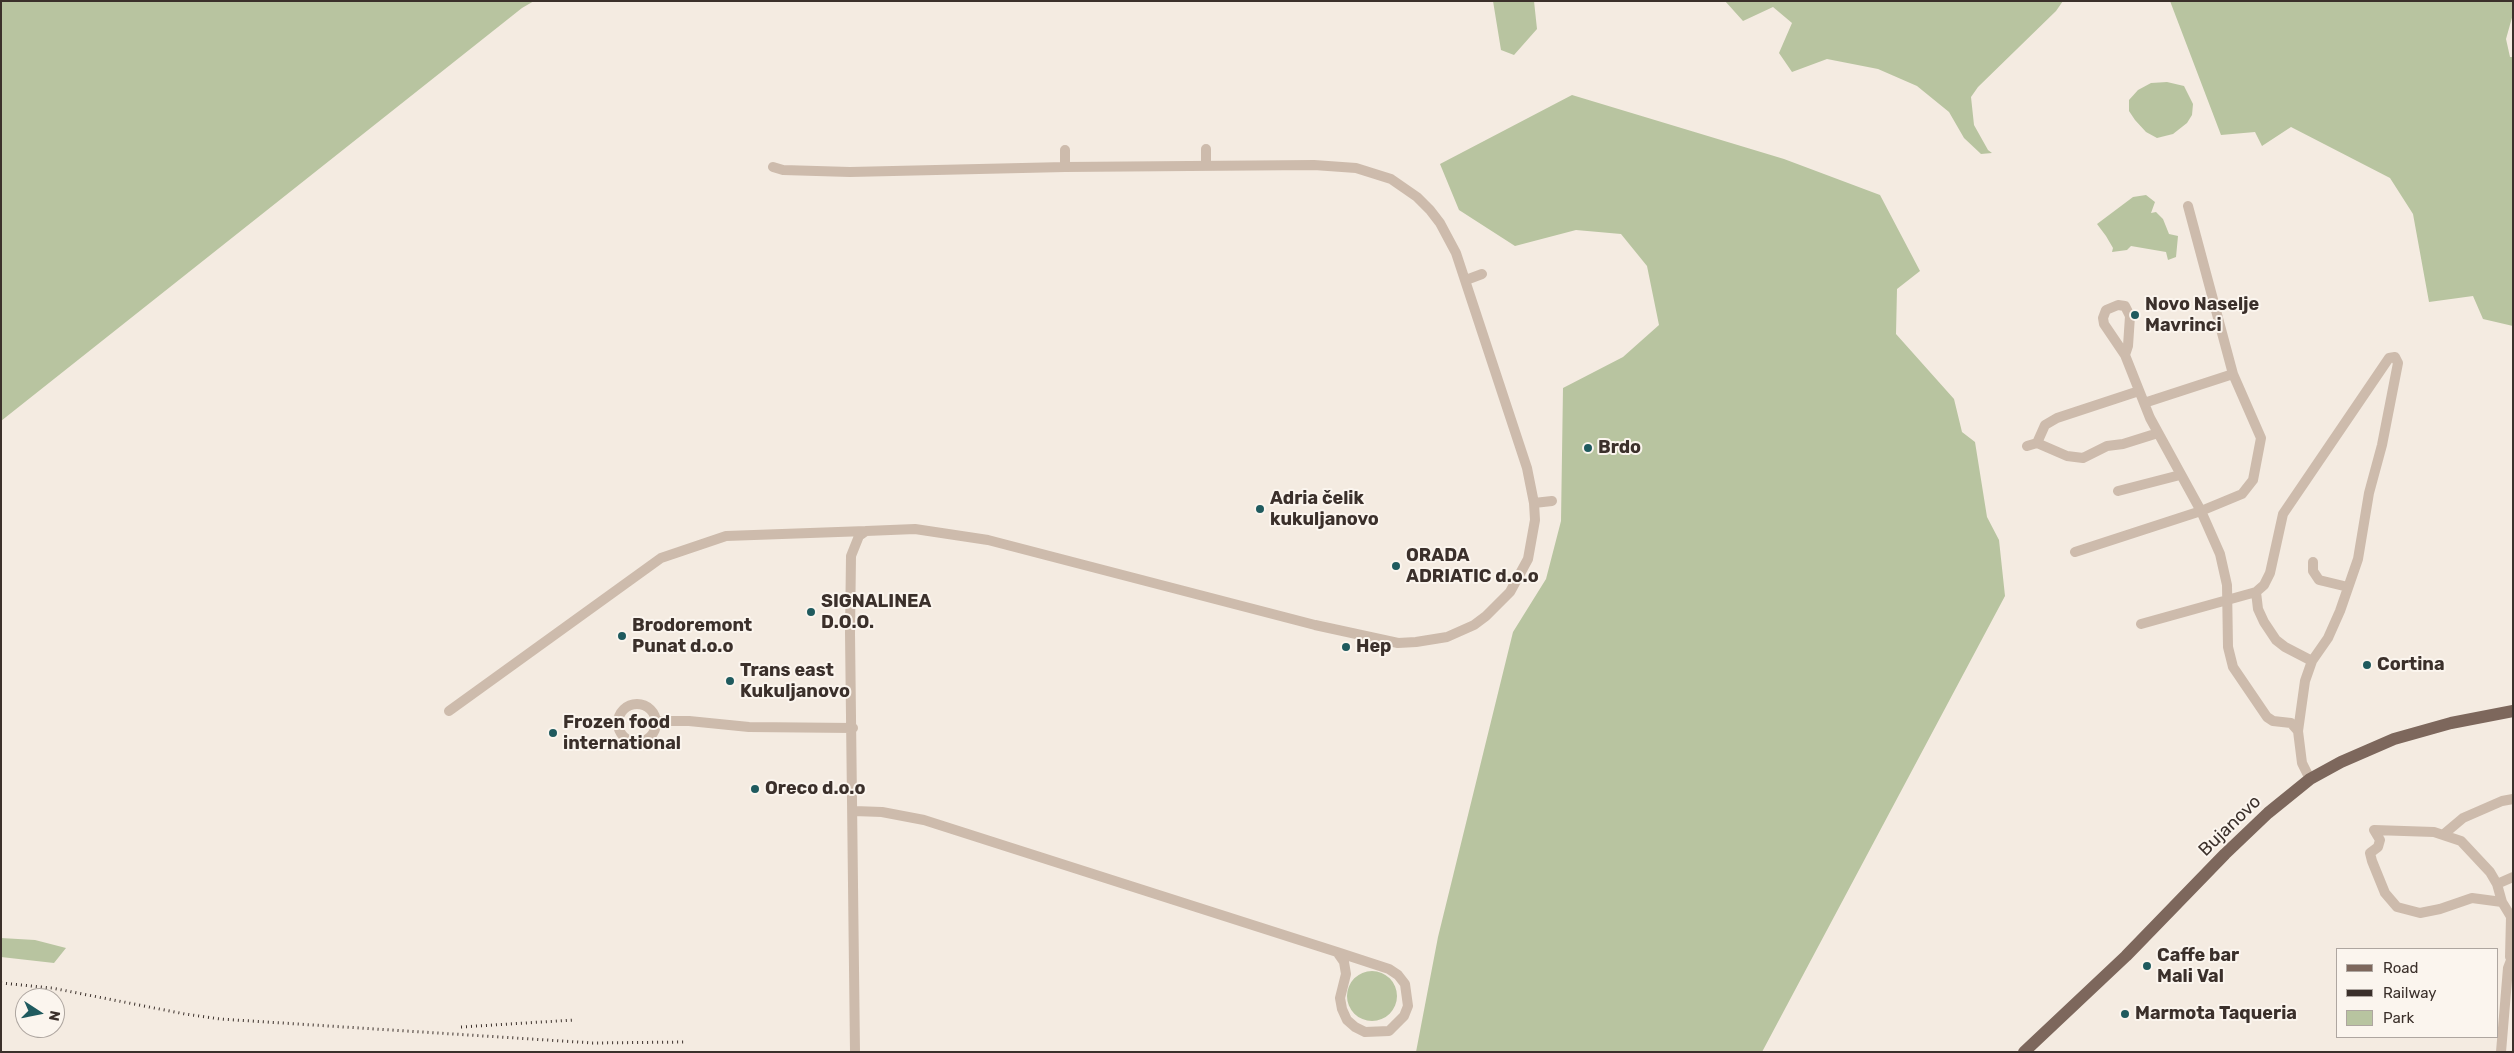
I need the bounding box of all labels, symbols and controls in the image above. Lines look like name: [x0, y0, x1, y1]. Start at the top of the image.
place label: Novo Naselje Mavrinci: [2145, 294, 2259, 336]
marker: Novo Naselje Mavrinci: [2129, 309, 2141, 321]
place label: Brdo: [1598, 437, 1641, 459]
marker: Brdo: [1582, 442, 1594, 454]
place label: Adria čelik kukuljanovo: [1270, 488, 1379, 530]
marker: Adria čelik kukuljanovo: [1254, 503, 1266, 515]
place label: ORADA ADRIATIC d.o.o: [1406, 545, 1539, 588]
marker: ORADA ADRIATIC d.o.o: [1390, 560, 1402, 572]
place label: SIGNALINEA D.O.O.: [821, 591, 931, 634]
marker: SIGNALINEA D.O.O.: [805, 606, 817, 618]
place label: Brodoremont Punat d.o.o: [632, 615, 752, 658]
marker: Brodoremont Punat d.o.o: [616, 630, 628, 642]
place label: Hep: [1356, 636, 1391, 658]
marker: Hep: [1340, 641, 1352, 653]
place label: Cortina: [2377, 654, 2445, 676]
marker: Cortina: [2361, 659, 2373, 671]
place label: Trans east Kukuljanovo: [740, 660, 850, 702]
marker: Trans east Kukuljanovo: [724, 675, 736, 687]
place label: Frozen food international: [563, 712, 681, 754]
marker: Frozen food international: [547, 727, 559, 739]
place label: Oreco d.o.o: [765, 778, 865, 800]
marker: Oreco d.o.o: [749, 783, 761, 795]
street label: Bujanovo: [2194, 791, 2266, 861]
place label: Caffe bar Mali Val: [2157, 945, 2239, 988]
legend: [2336, 948, 2499, 1038]
text: Road: [2383, 959, 2419, 977]
marker: Caffe bar Mali Val: [2141, 960, 2153, 972]
text: Railway: [2383, 984, 2437, 1002]
north arrow: [15, 988, 65, 1038]
place label: Marmota Taqueria: [2135, 1003, 2297, 1025]
marker: Marmota Taqueria: [2119, 1008, 2131, 1020]
text: N: [45, 1009, 64, 1022]
text: Park: [2383, 1009, 2414, 1027]

